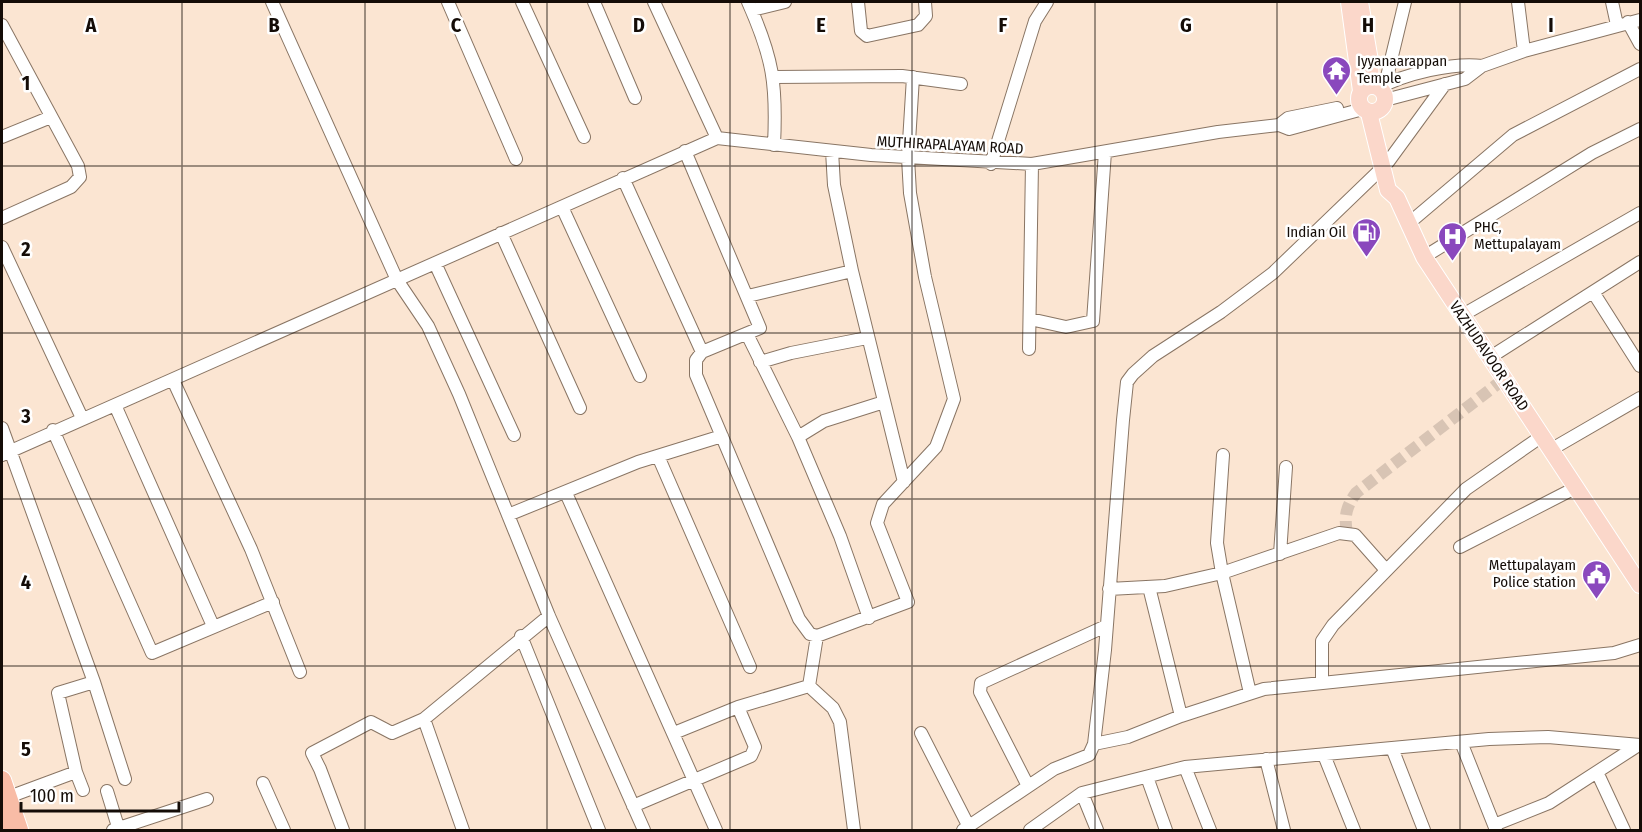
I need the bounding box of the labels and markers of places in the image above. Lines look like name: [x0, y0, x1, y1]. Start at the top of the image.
place label: Iyyanaarappan Temple: [1357, 52, 1447, 87]
temple icon: Iyyanaarappan Temple: [1320, 54, 1352, 96]
fuel station icon: Indian Oil: [1351, 216, 1383, 258]
place label: PHC, Mettupalayam: [1474, 218, 1561, 253]
hospital icon: PHC, Mettupalayam: [1437, 220, 1469, 262]
place label: Indian Oil: [1286, 223, 1346, 241]
place label: Mettupalayam Police station: [1489, 556, 1576, 591]
public building icon: Mettupalayam Police station: [1581, 558, 1613, 600]

